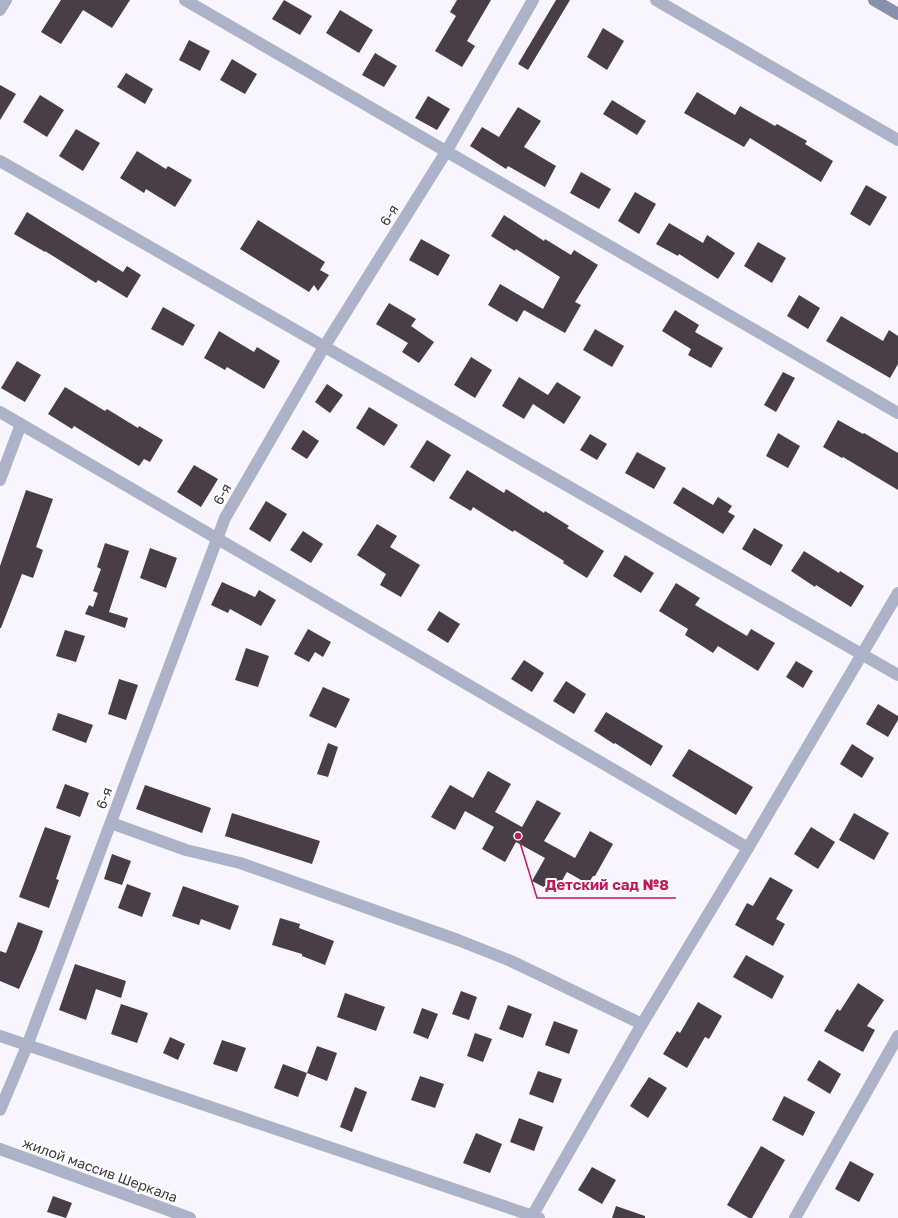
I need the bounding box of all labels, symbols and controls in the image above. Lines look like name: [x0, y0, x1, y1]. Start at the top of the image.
street label: 6-я: [376, 201, 402, 228]
street label: 6-я: [209, 480, 234, 507]
street label: 6-я: [92, 785, 115, 811]
callout: Детский сад №8: [537, 871, 676, 898]
text: Детский сад №8: [545, 875, 669, 893]
street label: жилой массив Шеркала: [20, 1134, 180, 1206]

